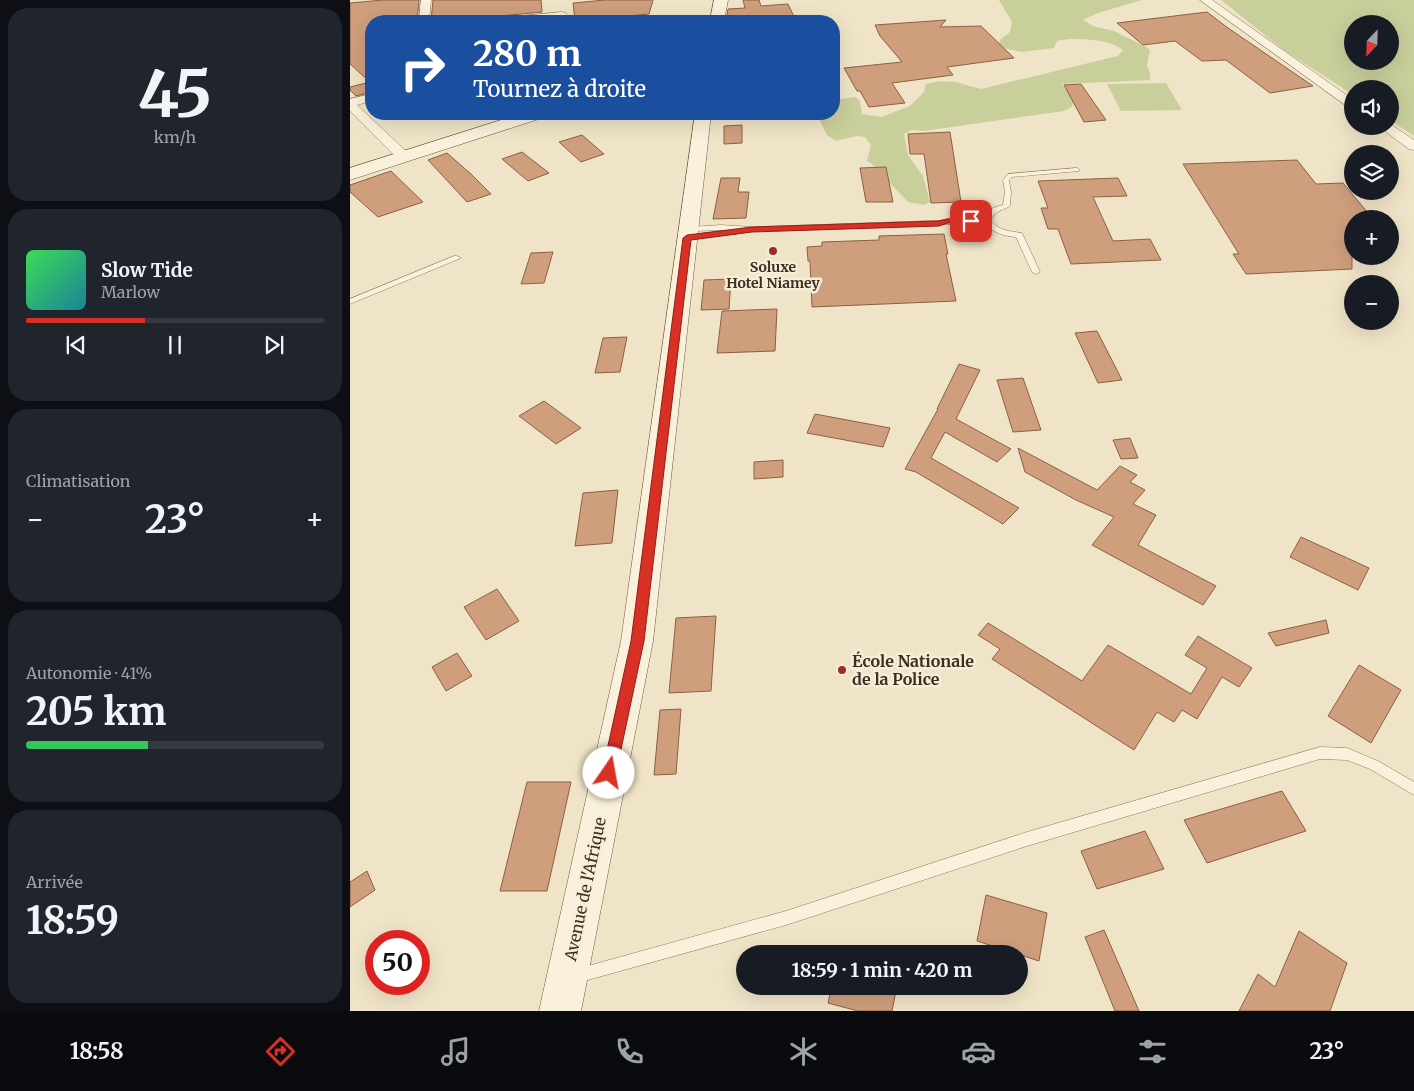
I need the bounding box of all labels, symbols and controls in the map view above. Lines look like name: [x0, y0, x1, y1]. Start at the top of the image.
north arrow: [1344, 15, 1399, 70]
map controls: [1344, 15, 1399, 330]
text: 280 m: [473, 32, 581, 76]
icon: right: [390, 35, 455, 100]
text: 45: [138, 53, 212, 135]
text: Tournez à droite: [473, 75, 646, 103]
button: sound: [1344, 80, 1399, 135]
text: km/h: [154, 127, 196, 147]
button: layers: [1344, 145, 1399, 200]
pin: [950, 200, 992, 242]
icon: arrive: [957, 207, 985, 235]
button: +: [1344, 210, 1399, 265]
marker: Soluxe Hotel Niamey: [767, 245, 779, 257]
text: Slow Tide: [101, 258, 193, 282]
place label: Soluxe Hotel Niamey: [726, 258, 821, 292]
button: −: [1344, 275, 1399, 330]
text: Marlow: [101, 282, 160, 302]
icon: previous: [62, 331, 90, 359]
icon: pause: [161, 331, 189, 359]
icon: next: [260, 331, 288, 359]
text: Climatisation: [26, 471, 130, 491]
text: 23°: [145, 496, 205, 543]
text: −: [26, 501, 45, 537]
text: +: [305, 501, 324, 537]
place label: École Nationale de la Police: [852, 651, 974, 689]
text: Autonomie · 41%: [26, 663, 152, 683]
marker: École Nationale de la Police: [836, 664, 848, 676]
text: 205 km: [26, 688, 166, 735]
position arrow: [582, 746, 634, 798]
street label: Avenue de l'Afrique: [560, 815, 610, 964]
text: Arrivée: [26, 872, 83, 892]
text: 18:59: [26, 897, 119, 944]
speed limit sign: 50: [365, 930, 430, 995]
text: 18:59 · 1 min · 420 m: [792, 958, 972, 982]
icon: directions: [263, 1034, 298, 1069]
icon: music: [438, 1034, 473, 1069]
icon: phone: [612, 1034, 647, 1069]
icon: climate: [786, 1034, 821, 1069]
icon: car: [961, 1034, 996, 1069]
icon: filters: [1135, 1034, 1170, 1069]
text: 18:58: [70, 1037, 124, 1065]
text: 23°: [1309, 1037, 1344, 1065]

